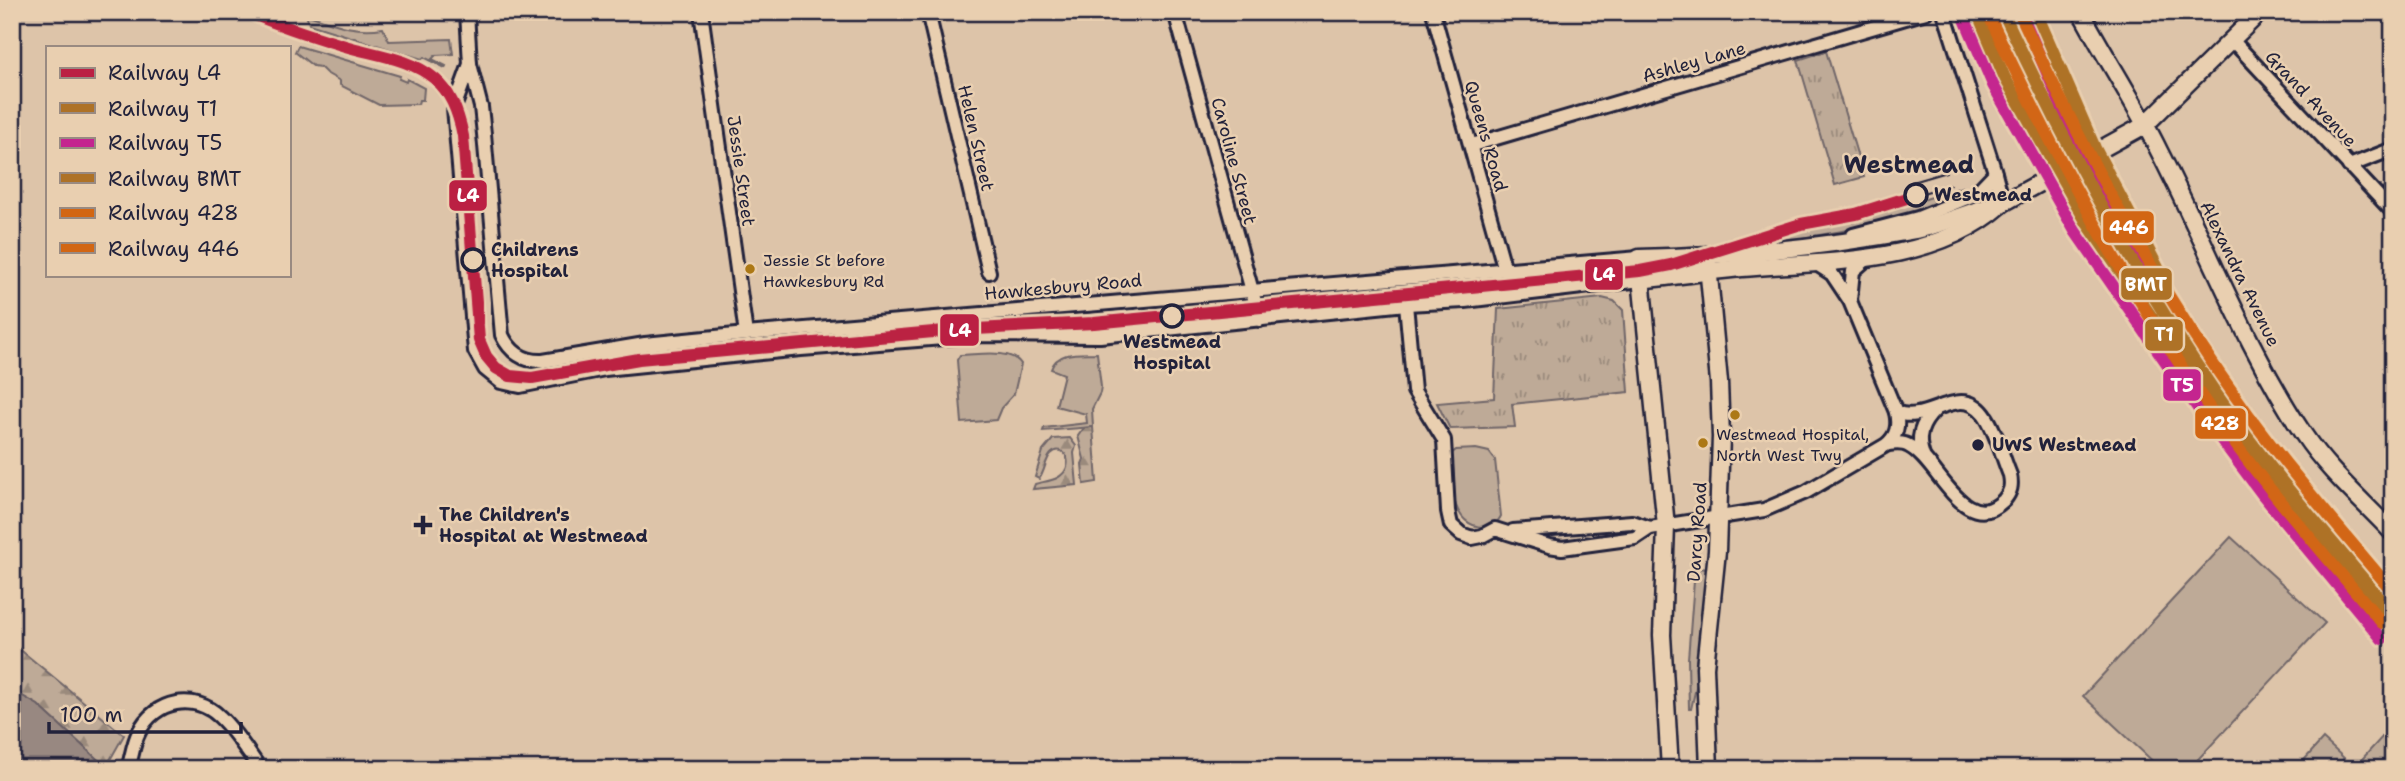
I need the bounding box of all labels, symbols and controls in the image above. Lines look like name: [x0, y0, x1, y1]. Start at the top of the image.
street label: Ashley Lane: [1640, 36, 1748, 88]
street label: Grand Avenue: [2260, 45, 2362, 153]
legend: [46, 46, 290, 276]
text: Railway L4: [108, 59, 221, 87]
street label: Queens Road: [1459, 78, 1513, 194]
street label: Helen Street: [952, 82, 1000, 194]
text: Railway T1: [108, 95, 217, 123]
street label: Caroline Street: [1206, 95, 1263, 227]
street label: Jessie Street: [721, 114, 761, 228]
text: Railway T5: [108, 129, 222, 157]
district label: Westmead: [1844, 149, 1974, 181]
text: Railway BMT: [108, 165, 242, 193]
line badge: L4: [448, 179, 488, 212]
text: L4: [457, 183, 480, 208]
marker: Westmead: [1904, 183, 1928, 207]
place label: Westmead: [1934, 183, 2032, 207]
street label: Alexandra Avenue: [2194, 197, 2286, 351]
text: Railway 428: [108, 199, 239, 227]
line badge: 446: [2102, 210, 2155, 244]
text: 446: [2109, 215, 2149, 240]
text: Railway 446: [108, 235, 240, 263]
place label: Childrens Hospital: [491, 238, 579, 283]
marker: Childrens Hospital: [461, 248, 485, 272]
place label: Jessie St before Hawkesbury Rd: [763, 250, 885, 292]
line badge: L4: [1584, 258, 1624, 291]
marker: Jessie St before Hawkesbury Rd: [743, 262, 757, 276]
text: L4: [1593, 262, 1616, 287]
line badge: BMT: [2120, 267, 2173, 301]
street label: Hawkesbury Road: [983, 268, 1143, 306]
text: BMT: [2125, 272, 2167, 297]
marker: Westmead Hospital: [1160, 304, 1184, 328]
line badge: L4: [939, 313, 980, 347]
text: L4: [949, 318, 972, 343]
line badge: T1: [2144, 318, 2184, 352]
text: T1: [2154, 322, 2174, 347]
place label: Westmead Hospital: [1123, 330, 1221, 375]
line badge: T5: [2162, 368, 2202, 402]
text: T5: [2170, 373, 2194, 398]
line badge: 428: [2194, 407, 2247, 440]
unlabelled marker: [1728, 408, 1742, 422]
text: 428: [2201, 411, 2239, 436]
place label: Westmead Hospital, North West Twy: [1716, 424, 1869, 466]
place label: UWS Westmead: [1992, 433, 2137, 457]
marker: Westmead Hospital, North West Twy: [1696, 436, 1710, 450]
marker: UWS Westmead: [1970, 437, 1986, 453]
street label: Darcy Road: [1682, 481, 1712, 583]
place label: The Children's Hospital at Westmead: [439, 503, 648, 548]
marker: The Children's Hospital at Westmead: [413, 515, 433, 535]
scale bar: [49, 690, 242, 734]
text: 100 m: [60, 701, 123, 729]

